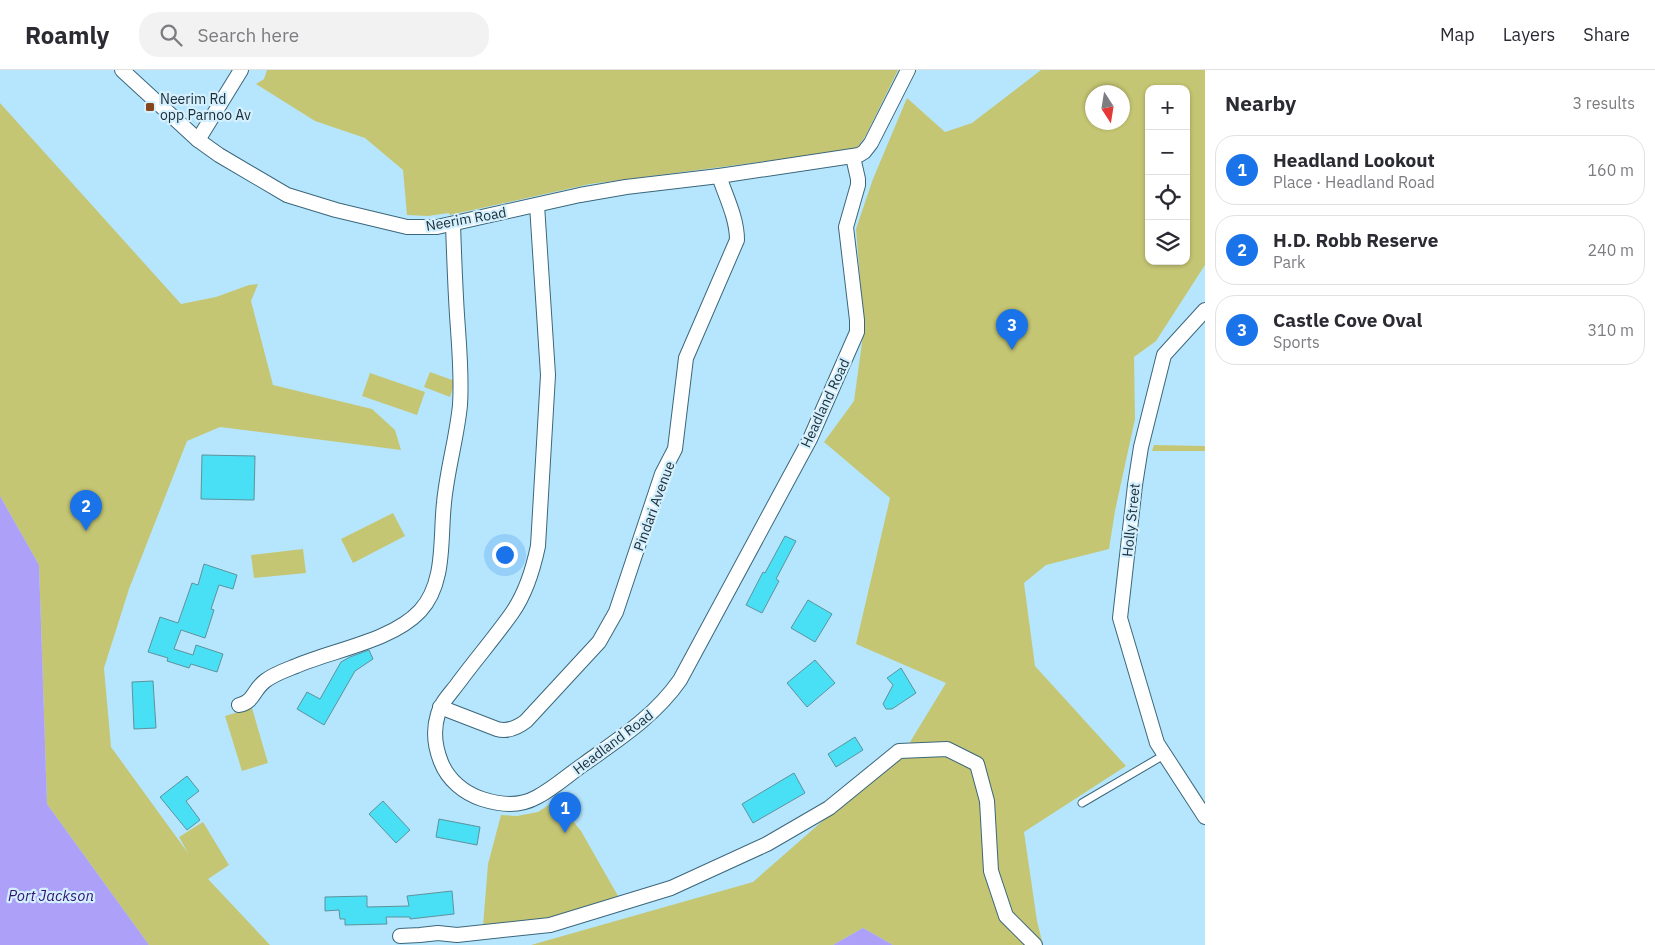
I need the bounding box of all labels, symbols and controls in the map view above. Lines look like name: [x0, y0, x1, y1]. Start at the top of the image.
search box: [139, 12, 489, 57]
text: Roamly: [25, 19, 109, 51]
icon: search: [157, 21, 185, 49]
text: Search here: [197, 23, 299, 47]
text: Map: [1440, 23, 1475, 46]
text: Layers: [1503, 23, 1555, 46]
text: Share: [1583, 23, 1630, 46]
north arrow: [1085, 85, 1130, 130]
map controls: [1145, 85, 1190, 265]
button: +: [1145, 85, 1190, 130]
text: Nearby: [1225, 89, 1296, 117]
place label: Neerim Rd opp Parnoo Av: [160, 90, 251, 124]
text: 3 results: [1572, 93, 1635, 113]
marker: Neerim Rd opp Parnoo Av: [144, 101, 156, 113]
button: −: [1145, 130, 1190, 175]
text: Headland Lookout: [1273, 148, 1435, 172]
text: 1: [1237, 160, 1247, 180]
text: 160 m: [1587, 160, 1634, 180]
text: Place · Headland Road: [1273, 172, 1435, 192]
button: locate: [1145, 175, 1190, 220]
street label: Neerim Road: [424, 203, 508, 235]
button: layers: [1145, 220, 1190, 265]
text: H.D. Robb Reserve: [1273, 228, 1438, 252]
text: 2: [1237, 240, 1247, 260]
text: 240 m: [1587, 240, 1634, 260]
text: Park: [1273, 252, 1305, 272]
text: Castle Cove Oval: [1273, 308, 1422, 332]
pin: 3: [996, 309, 1028, 350]
text: 3: [1237, 320, 1247, 340]
text: 310 m: [1587, 320, 1634, 340]
text: Sports: [1273, 332, 1320, 352]
street label: Headland Road: [797, 356, 853, 450]
street label: Pindari Avenue: [629, 458, 679, 553]
street label: Holly Street: [1118, 482, 1144, 558]
pin: 2: [70, 490, 102, 531]
your location: [492, 542, 518, 568]
street label: Headland Road: [569, 706, 657, 778]
pin: 1: [549, 792, 581, 833]
water label: Port Jackson: [8, 886, 94, 905]

